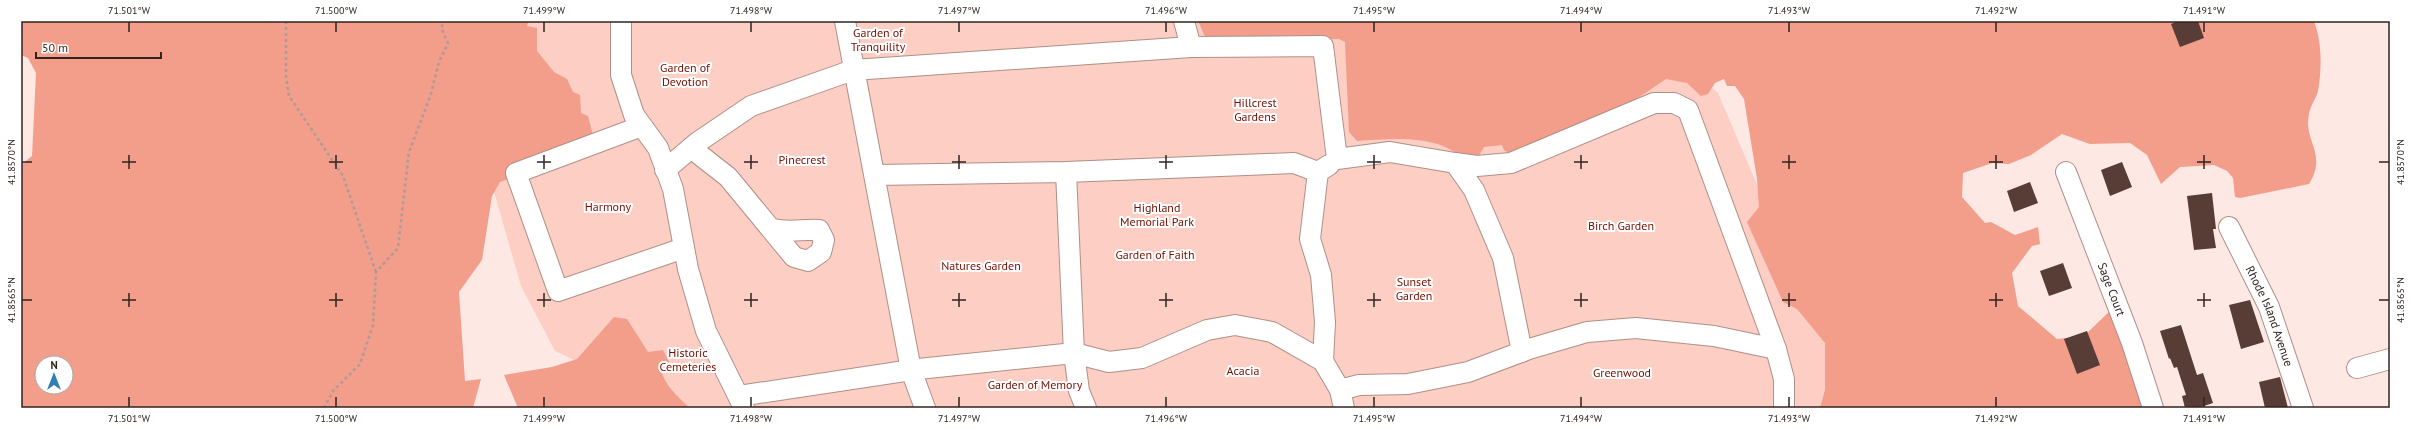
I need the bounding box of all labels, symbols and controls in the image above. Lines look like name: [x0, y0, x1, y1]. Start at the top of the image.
text: 71.501°W: [108, 4, 151, 17]
text: 71.500°W: [315, 4, 358, 17]
text: 71.499°W: [523, 4, 566, 17]
text: 71.498°W: [730, 4, 773, 17]
text: 71.497°W: [938, 4, 981, 17]
text: 71.496°W: [1145, 4, 1188, 17]
text: 71.495°W: [1353, 4, 1396, 17]
text: 71.494°W: [1560, 4, 1603, 17]
text: 71.493°W: [1768, 4, 1811, 17]
text: 71.492°W: [1975, 4, 2018, 17]
text: 71.491°W: [2183, 4, 2226, 17]
park label: Garden of Tranquility: [851, 25, 906, 54]
scale bar: [36, 34, 161, 60]
text: 50 m: [42, 40, 68, 55]
park label: Garden of Devotion: [660, 60, 711, 89]
park label: Hillcrest Gardens: [1234, 95, 1277, 124]
text: 41.8570°N: [5, 139, 18, 185]
text: 41.8570°N: [2394, 139, 2407, 185]
park label: Pinecrest: [778, 152, 826, 167]
park label: Harmony: [585, 199, 632, 214]
park label: Highland Memorial Park: [1120, 200, 1194, 229]
park label: Birch Garden: [1588, 218, 1654, 233]
park label: Garden of Faith: [1115, 247, 1195, 262]
park label: Natures Garden: [941, 258, 1021, 273]
street label: Sage Court: [2095, 261, 2129, 318]
street label: Rhode Island Avenue: [2243, 263, 2296, 368]
park label: Sunset Garden: [1396, 274, 1432, 303]
text: 41.8565°N: [5, 277, 18, 323]
text: 41.8565°N: [2394, 277, 2407, 323]
park label: Historic Cemeteries: [660, 345, 716, 374]
north arrow: [34, 355, 74, 395]
text: N: [50, 358, 58, 372]
park label: Acacia: [1227, 363, 1259, 378]
park label: Greenwood: [1593, 365, 1651, 380]
park label: Garden of Memory: [988, 377, 1083, 392]
text: 71.501°W: [108, 412, 151, 425]
text: 71.500°W: [315, 412, 358, 425]
text: 71.499°W: [523, 412, 566, 425]
text: 71.498°W: [730, 412, 773, 425]
text: 71.497°W: [938, 412, 981, 425]
text: 71.496°W: [1145, 412, 1188, 425]
text: 71.495°W: [1353, 412, 1396, 425]
text: 71.494°W: [1560, 412, 1603, 425]
text: 71.493°W: [1768, 412, 1811, 425]
text: 71.492°W: [1975, 412, 2018, 425]
text: 71.491°W: [2183, 412, 2226, 425]

